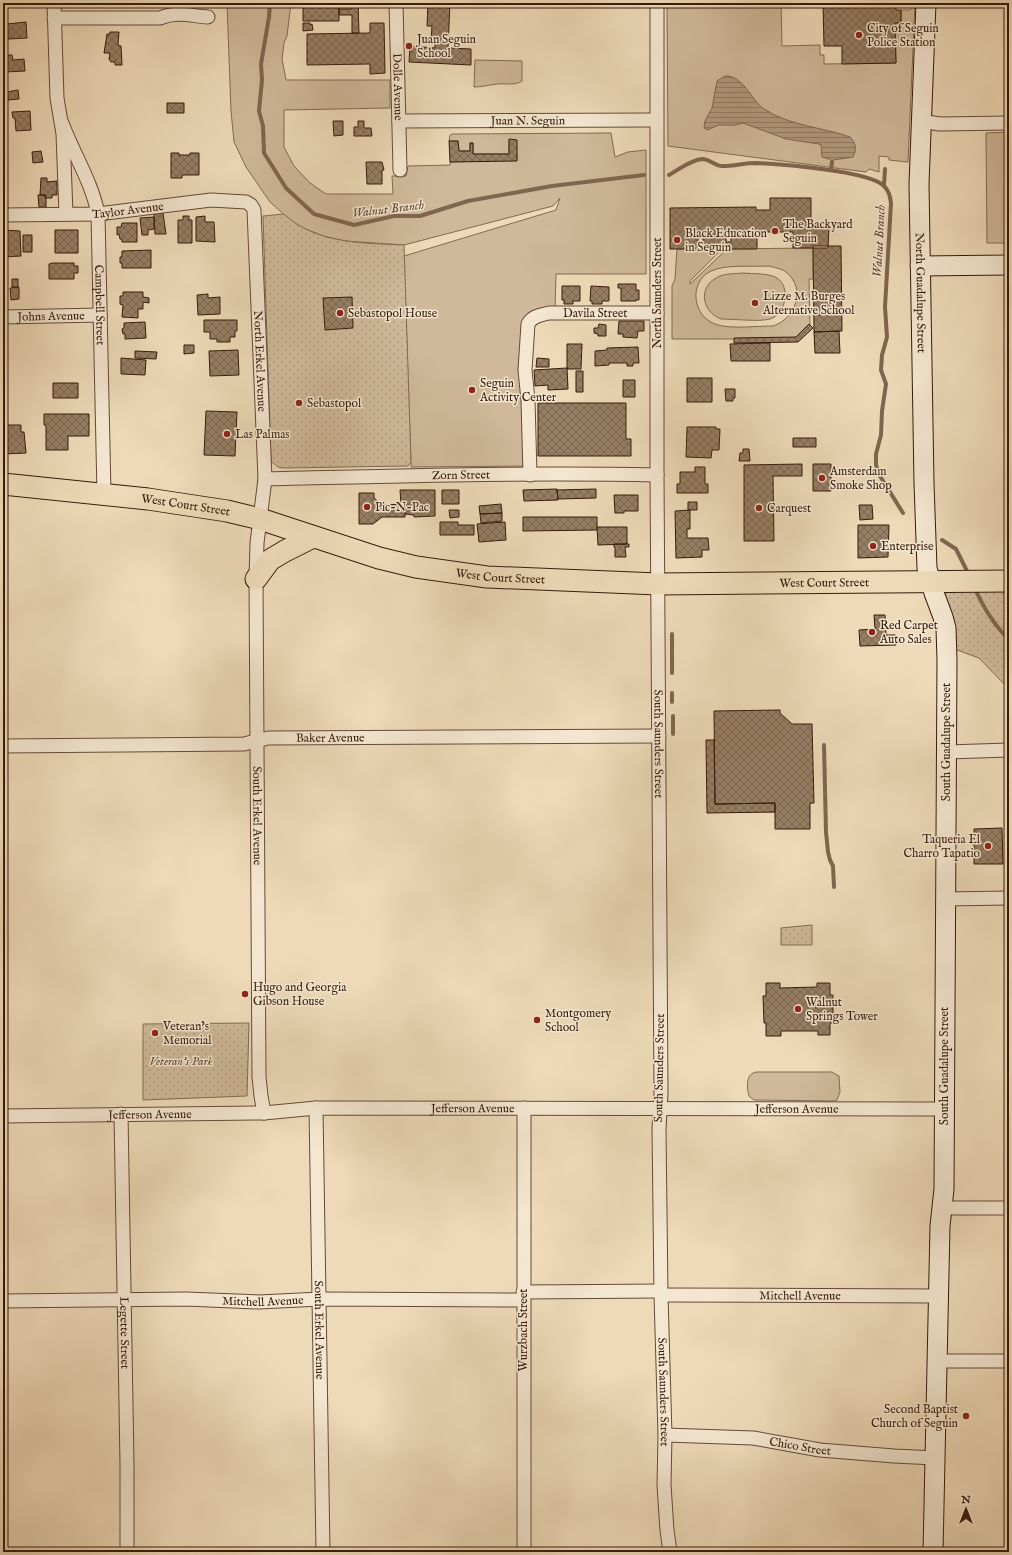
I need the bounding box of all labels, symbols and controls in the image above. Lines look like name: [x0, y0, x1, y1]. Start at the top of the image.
place label: City of Seguin Police Station: [867, 21, 939, 50]
marker: City of Seguin Police Station: [854, 30, 864, 40]
place label: Juan Seguin School: [415, 32, 477, 61]
marker: Juan Seguin School: [404, 41, 414, 51]
street label: Dolle Avenue: [389, 53, 406, 121]
street label: Juan N. Seguin: [489, 113, 566, 130]
water label: Walnut Branch: [351, 197, 426, 222]
street label: Taylor Avenue: [92, 199, 165, 222]
water label: Walnut Branch: [869, 204, 890, 278]
place label: The Backyard Seguin: [783, 217, 853, 246]
place label: Black Education in Seguin: [685, 226, 768, 255]
marker: The Backyard Seguin: [770, 226, 780, 236]
street label: North Guadalupe Street: [912, 232, 929, 353]
marker: Black Education in Seguin: [672, 235, 682, 245]
street label: North Saunders Street: [650, 238, 665, 348]
street label: Campbell Street: [91, 264, 108, 345]
place label: Lizze M. Burges Alternative School: [762, 289, 855, 318]
marker: Lizze M. Burges Alternative School: [750, 298, 760, 308]
place label: Sebastopol House: [348, 306, 438, 322]
street label: Davila Street: [563, 306, 627, 321]
street label: Johns Avenue: [15, 308, 85, 326]
marker: Sebastopol House: [335, 308, 345, 318]
street label: North Erkel Avenue: [250, 310, 269, 413]
place label: Seguin Activity Center: [479, 376, 557, 405]
marker: Seguin Activity Center: [467, 385, 477, 395]
place label: Sebastopol: [307, 396, 362, 412]
marker: Sebastopol: [294, 398, 304, 408]
place label: Las Palmas: [235, 427, 290, 442]
marker: Las Palmas: [222, 429, 232, 439]
place label: Amsterdam Smoke Shop: [829, 464, 892, 494]
street label: Zorn Street: [432, 467, 490, 483]
marker: Amsterdam Smoke Shop: [817, 473, 827, 483]
street label: West Court Street: [141, 491, 232, 520]
place label: Pic-N-Pac: [375, 500, 429, 515]
place label: Carquest: [767, 501, 811, 517]
marker: Pic-N-Pac: [362, 502, 372, 512]
marker: Carquest: [754, 503, 764, 513]
place label: Enterprise: [881, 539, 934, 555]
marker: Enterprise: [868, 541, 878, 551]
street label: West Court Street: [455, 566, 545, 587]
street label: West Court Street: [779, 575, 869, 591]
place label: Red Carpet Auto Sales: [879, 618, 938, 647]
marker: Red Carpet Auto Sales: [867, 627, 877, 637]
street label: South Guadalupe Street: [939, 683, 955, 801]
street label: South Saunders Street: [650, 689, 666, 799]
street label: Baker Avenue: [296, 731, 365, 746]
street label: South Erkel Avenue: [249, 766, 265, 866]
place label: Taqueria El Charro Tapatio: [904, 832, 981, 862]
marker: Taqueria El Charro Tapatio: [983, 841, 993, 851]
place label: Hugo and Georgia Gibson House: [253, 980, 347, 1009]
marker: Hugo and Georgia Gibson House: [240, 989, 250, 999]
place label: Walnut Springs Tower: [806, 995, 878, 1025]
marker: Walnut Springs Tower: [793, 1004, 803, 1014]
place label: Montgomery School: [545, 1006, 611, 1035]
street label: South Guadalupe Street: [937, 1007, 953, 1125]
street label: South Saunders Street: [651, 1013, 668, 1123]
marker: Montgomery School: [532, 1015, 542, 1025]
place label: Veteran’s Memorial: [162, 1019, 212, 1048]
marker: Veteran’s Memorial: [150, 1028, 160, 1038]
park label: Veteran’s Park: [150, 1054, 213, 1069]
street label: Jefferson Avenue: [429, 1101, 515, 1117]
street label: Jefferson Avenue: [753, 1102, 839, 1118]
street label: Jefferson Avenue: [106, 1107, 192, 1124]
street label: South Erkel Avenue: [311, 1280, 327, 1380]
street label: Mitchell Avenue: [759, 1288, 841, 1304]
street label: Wurzbach Street: [516, 1289, 531, 1371]
street label: Mitchell Avenue: [222, 1293, 305, 1310]
street label: Legette Street: [116, 1297, 132, 1369]
street label: South Saunders Street: [654, 1337, 672, 1446]
place label: Second Baptist Church of Seguin: [871, 1402, 959, 1431]
marker: Second Baptist Church of Seguin: [961, 1411, 971, 1421]
street label: Chico Street: [768, 1434, 832, 1459]
north arrow: [946, 1489, 986, 1529]
text: N: [960, 1493, 971, 1507]

